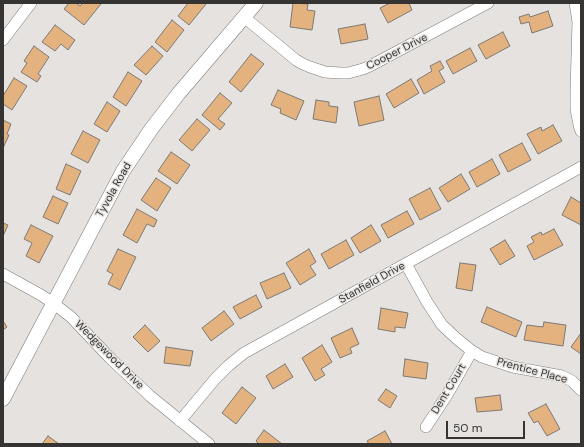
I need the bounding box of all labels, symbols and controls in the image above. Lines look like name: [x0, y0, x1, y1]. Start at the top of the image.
street label: Cooper Drive: [364, 31, 430, 73]
street label: Tyvola Road: [94, 160, 134, 220]
street label: Stanfield Drive: [337, 259, 407, 307]
street label: Wedgewood Drive: [72, 318, 146, 392]
street label: Prentice Place: [495, 355, 569, 387]
street label: Dent Court: [429, 361, 469, 417]
scale bar: [448, 413, 527, 439]
text: 50 m: [453, 420, 482, 436]

